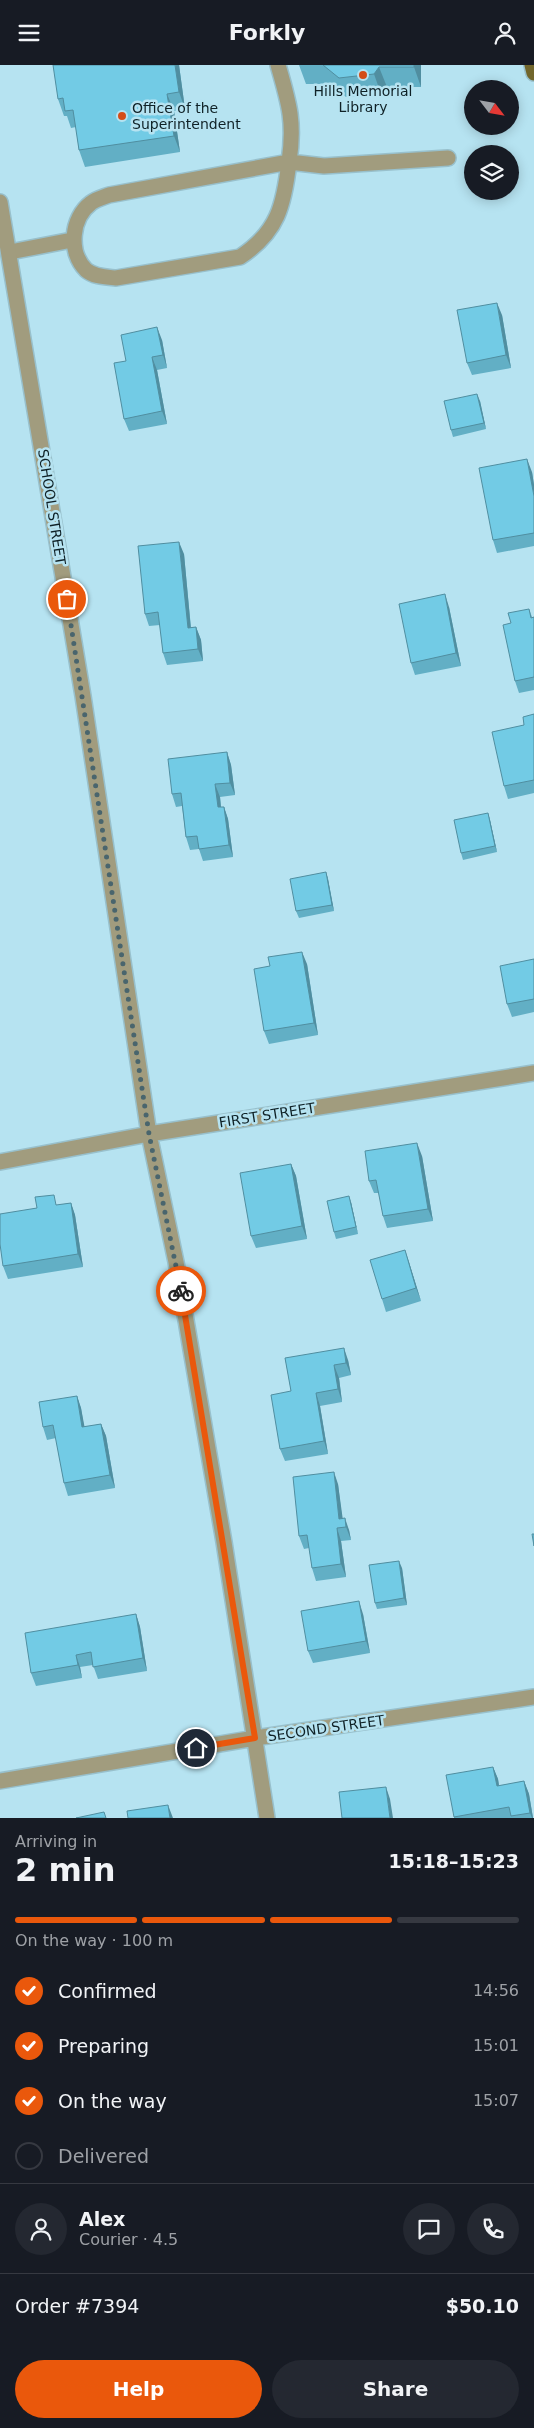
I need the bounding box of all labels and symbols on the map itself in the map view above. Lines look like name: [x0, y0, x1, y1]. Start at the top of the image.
marker: Hills Memorial Library: [357, 69, 369, 81]
north arrow: [464, 80, 519, 135]
place label: Hills Memorial Library: [314, 83, 412, 115]
place label: Office of the Superintendent: [132, 100, 241, 132]
marker: Office of the Superintendent: [116, 110, 128, 122]
street label: SCHOOL STREET: [35, 448, 69, 566]
pin: [46, 578, 88, 620]
street label: FIRST STREET: [218, 1099, 317, 1131]
courier: [156, 1266, 206, 1316]
street label: SECOND STREET: [267, 1712, 386, 1744]
pin: [175, 1727, 217, 1769]

